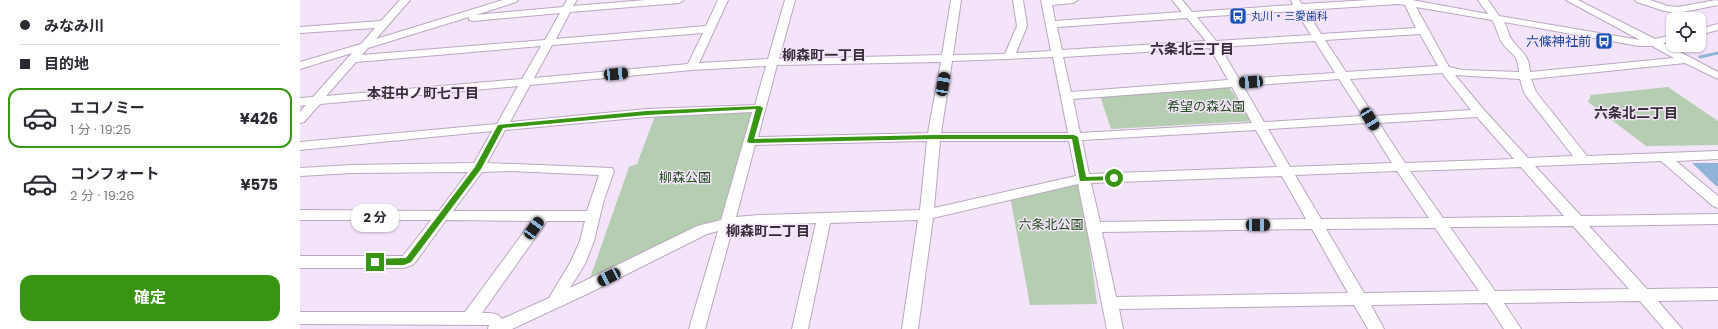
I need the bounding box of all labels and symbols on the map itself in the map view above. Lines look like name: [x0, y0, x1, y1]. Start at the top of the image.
bus stop icon: 丸川・三愛歯科: [1228, 6, 1248, 26]
place label: 丸川・三愛歯科: [1251, 8, 1328, 24]
bus stop icon: 六條神社前: [1594, 31, 1614, 51]
place label: 六條神社前: [1526, 32, 1591, 51]
district label: 六条北三丁目: [1150, 39, 1234, 59]
district label: 柳森町一丁目: [782, 45, 866, 65]
car: [604, 67, 628, 81]
car: [935, 71, 951, 97]
car: [1239, 75, 1263, 89]
district label: 本荘中ノ町七丁目: [367, 83, 479, 103]
park label: 希望の森公園: [1167, 97, 1245, 116]
district label: 六条北二丁目: [1594, 103, 1678, 123]
car: [1359, 106, 1381, 132]
park label: 柳森公園: [659, 168, 711, 187]
route start: [1105, 169, 1123, 187]
callout: 2 分: [351, 204, 399, 232]
car: [522, 215, 546, 241]
park label: 六条北公園: [1018, 215, 1084, 234]
car: [1246, 219, 1270, 231]
district label: 柳森町二丁目: [726, 221, 810, 241]
route end: [366, 253, 384, 271]
car: [596, 266, 622, 288]

